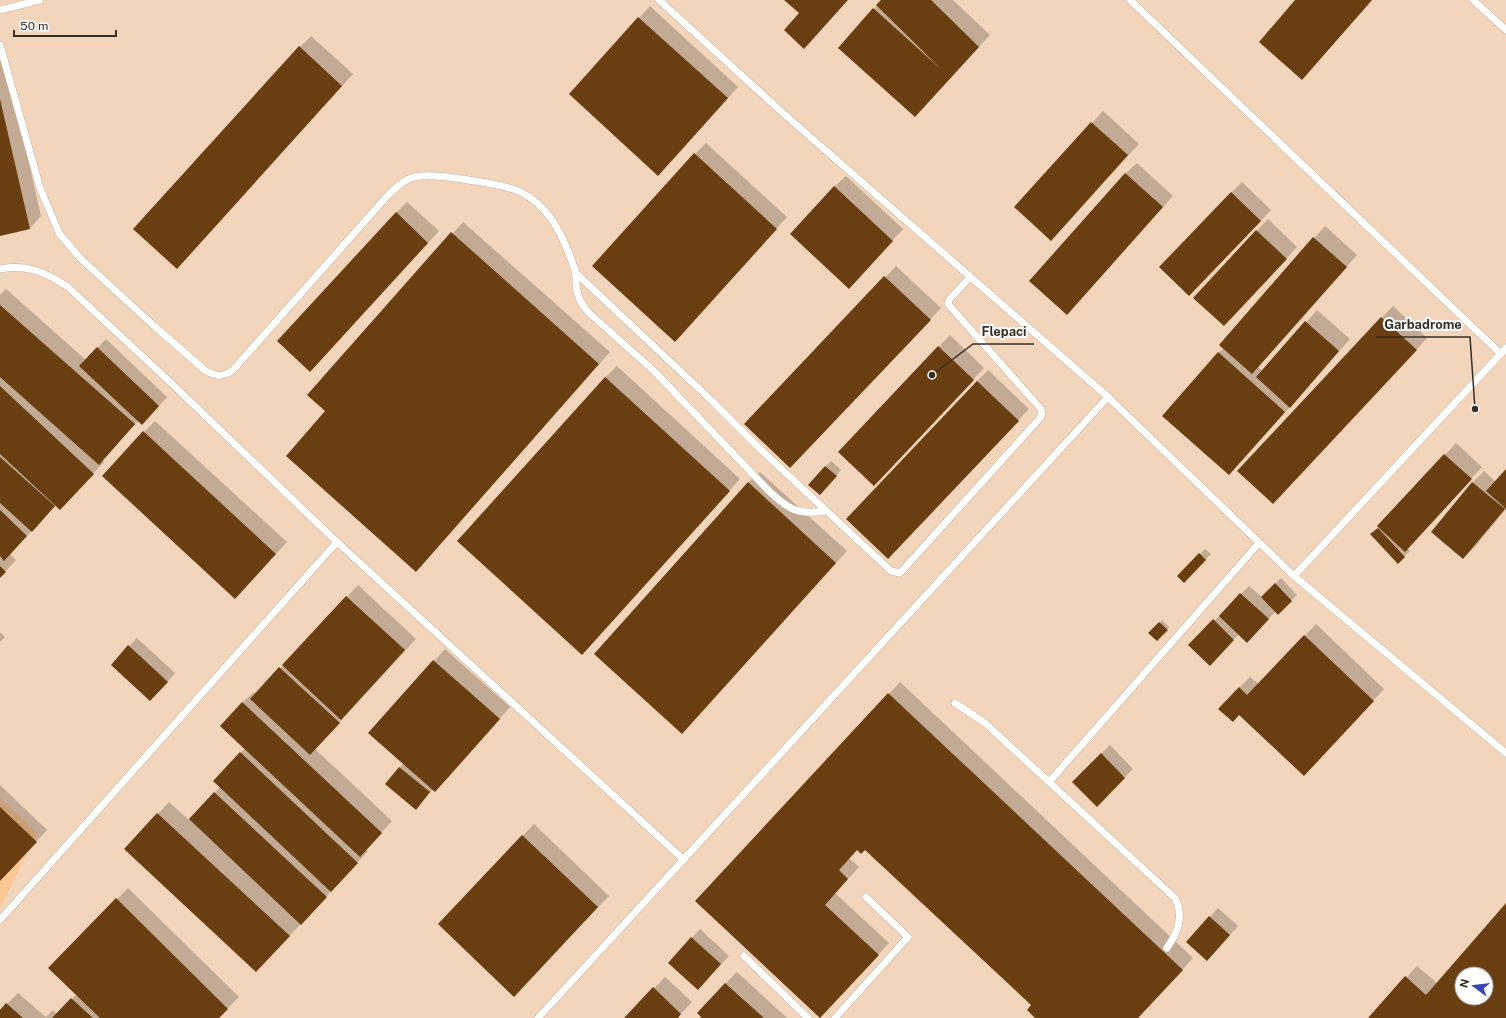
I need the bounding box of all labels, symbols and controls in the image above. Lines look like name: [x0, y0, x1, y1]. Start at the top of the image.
scale bar: [14, 12, 116, 38]
text: 50 m: [20, 19, 48, 33]
callout: Garbadrome: [1376, 312, 1470, 337]
text: Garbadrome: [1384, 317, 1462, 332]
callout: Flepaci: [973, 319, 1034, 344]
text: Flepaci: [981, 324, 1027, 339]
north arrow: [1454, 966, 1494, 1006]
text: N: [1457, 978, 1471, 989]

